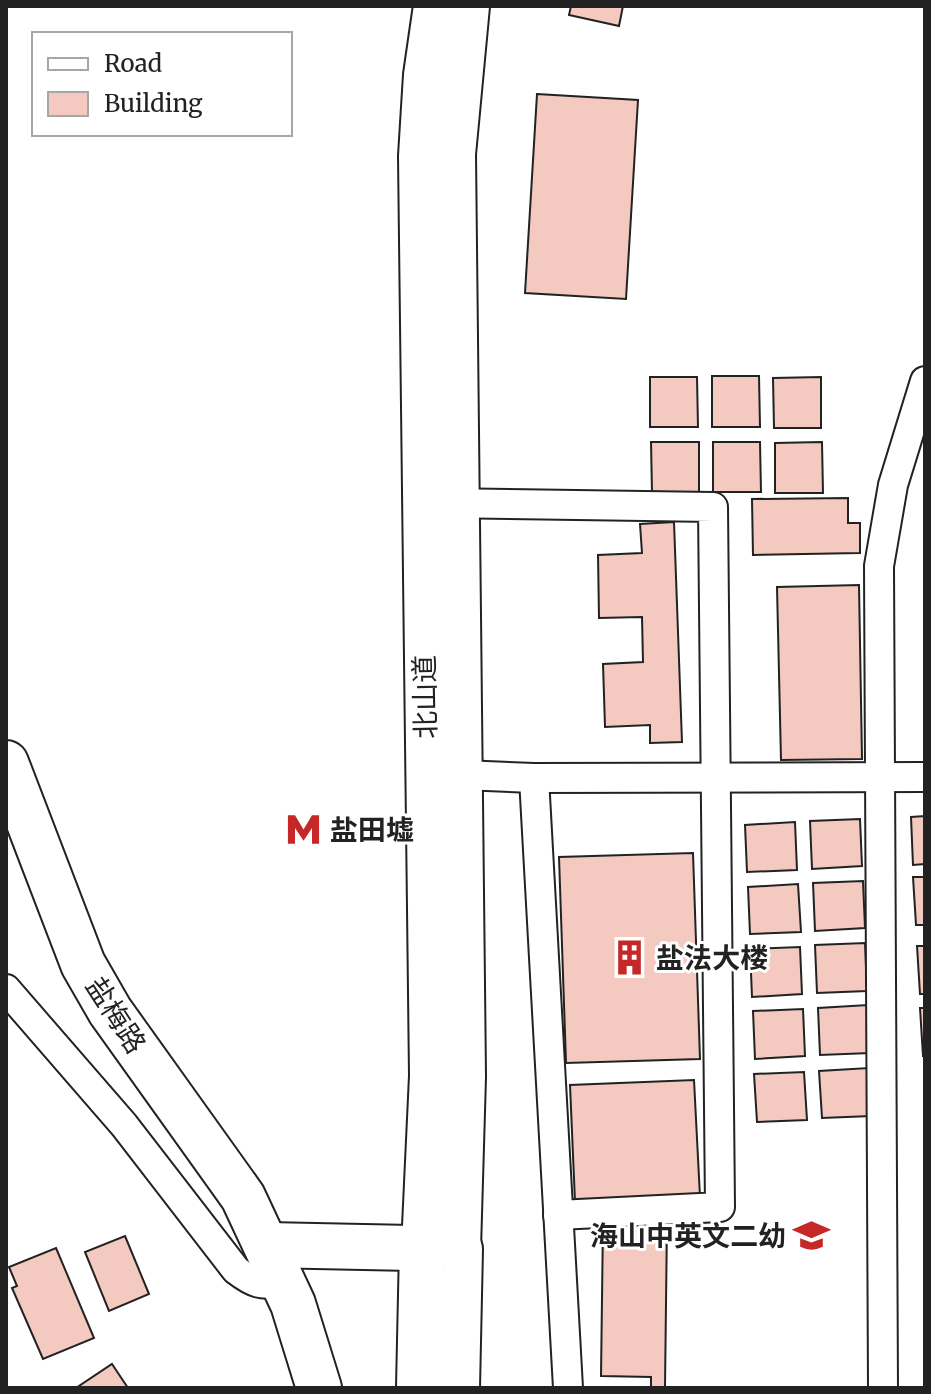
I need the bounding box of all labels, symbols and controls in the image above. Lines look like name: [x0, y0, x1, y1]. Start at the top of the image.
legend: [32, 32, 292, 136]
text: Road: [104, 48, 162, 79]
text: Building: [104, 88, 203, 119]
street label: 北山道: [406, 655, 444, 739]
metro station icon: 盐田墟: [285, 811, 323, 849]
place label: 盐田墟: [330, 812, 414, 848]
building icon: 盐法大楼: [611, 939, 649, 977]
place label: 盐法大楼: [656, 940, 768, 976]
street label: 盐梅路: [78, 970, 154, 1060]
school or university icon: 海山中英文二幼: [793, 1217, 831, 1255]
place label: 海山中英文二幼: [590, 1218, 786, 1254]

